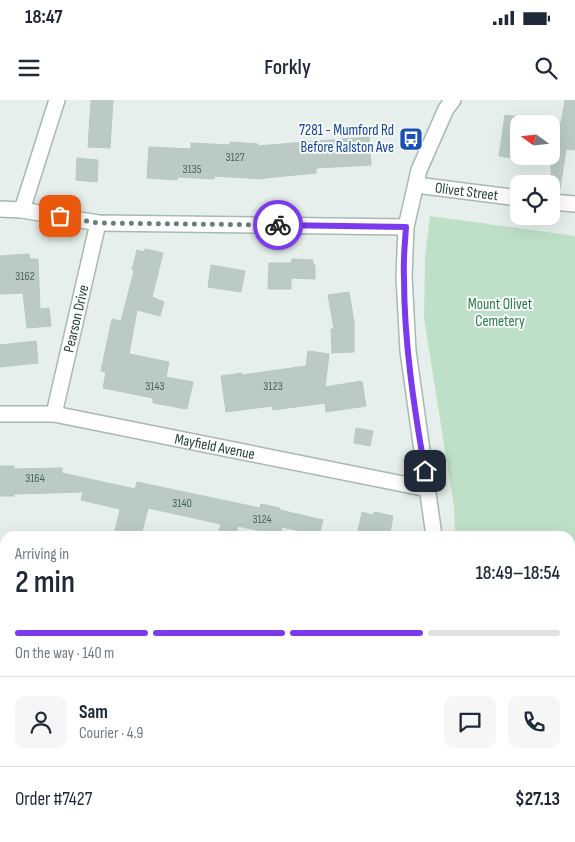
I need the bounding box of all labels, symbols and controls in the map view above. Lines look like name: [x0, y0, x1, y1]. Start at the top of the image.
text: 18:47: [25, 6, 63, 29]
icon: menu: [15, 54, 43, 82]
text: Forkly: [264, 54, 311, 81]
icon: search: [532, 54, 560, 82]
north arrow: [510, 115, 560, 165]
map controls: [510, 115, 560, 225]
place label: 7281 - Mumford Rd Before Ralston Ave: [299, 121, 394, 157]
bus stop icon: 7281 - Mumford Rd Before Ralston Ave: [398, 126, 424, 152]
house number: 3127: [225, 150, 245, 165]
house number: 3135: [182, 162, 202, 177]
button: locate: [510, 175, 560, 225]
street label: Olivet Street: [434, 178, 500, 205]
pin: [39, 195, 81, 237]
courier: [253, 200, 303, 250]
icon: bag: [46, 202, 74, 230]
icon: bike: [264, 211, 292, 239]
house number: 3162: [15, 269, 35, 284]
street label: Pearson Drive: [59, 283, 93, 354]
park label: Mount Olivet Cemetery: [468, 295, 533, 331]
house number: 3143: [145, 379, 165, 394]
house number: 3123: [263, 379, 283, 394]
street label: Mayfield Avenue: [173, 429, 257, 464]
pin: [404, 450, 446, 492]
icon: home: [411, 457, 439, 485]
house number: 3164: [25, 471, 45, 486]
house number: 3140: [172, 496, 192, 511]
house number: 3124: [252, 512, 272, 527]
text: Arriving in: [15, 545, 69, 564]
text: 18:49–18:54: [476, 562, 560, 585]
text: 2 min: [15, 563, 75, 602]
text: On the way · 140 m: [15, 644, 114, 663]
button: person: [15, 696, 67, 748]
button: chat: [444, 696, 496, 748]
button: phone: [508, 696, 560, 748]
text: Sam: [79, 701, 108, 724]
text: Courier · 4.9: [79, 724, 143, 743]
text: Order #7427: [15, 788, 92, 811]
text: $27.13: [515, 788, 560, 811]

